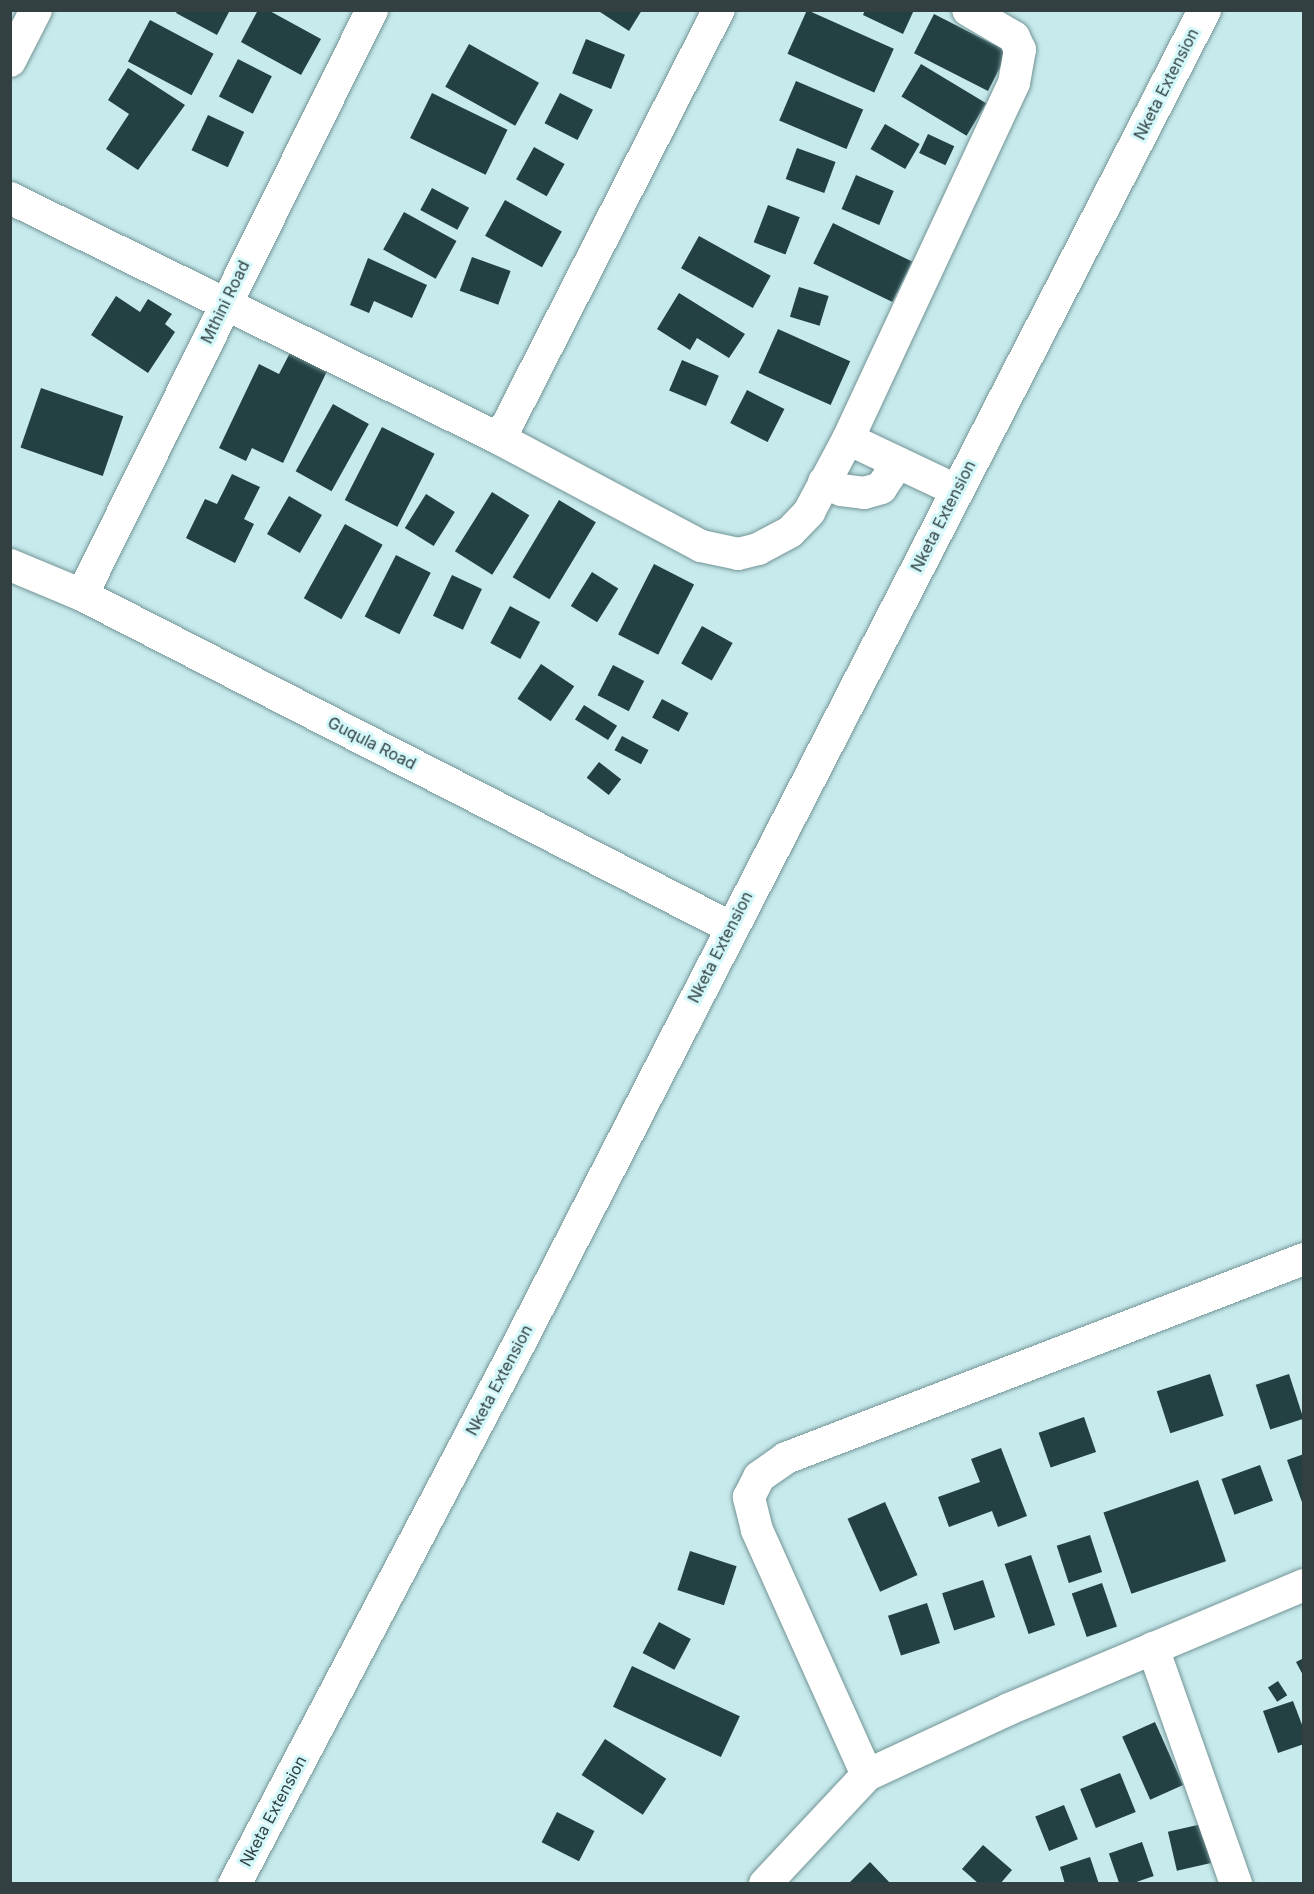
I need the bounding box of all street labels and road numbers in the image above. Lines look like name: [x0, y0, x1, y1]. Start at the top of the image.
street label: Nketa Extension: [1130, 25, 1202, 143]
street label: Mthini Road: [197, 257, 253, 347]
street label: Nketa Extension: [907, 457, 979, 575]
street label: Guqula Road: [325, 713, 419, 773]
street label: Nketa Extension: [684, 888, 756, 1006]
street label: Nketa Extension: [462, 1321, 536, 1439]
street label: Nketa Extension: [236, 1752, 310, 1870]

